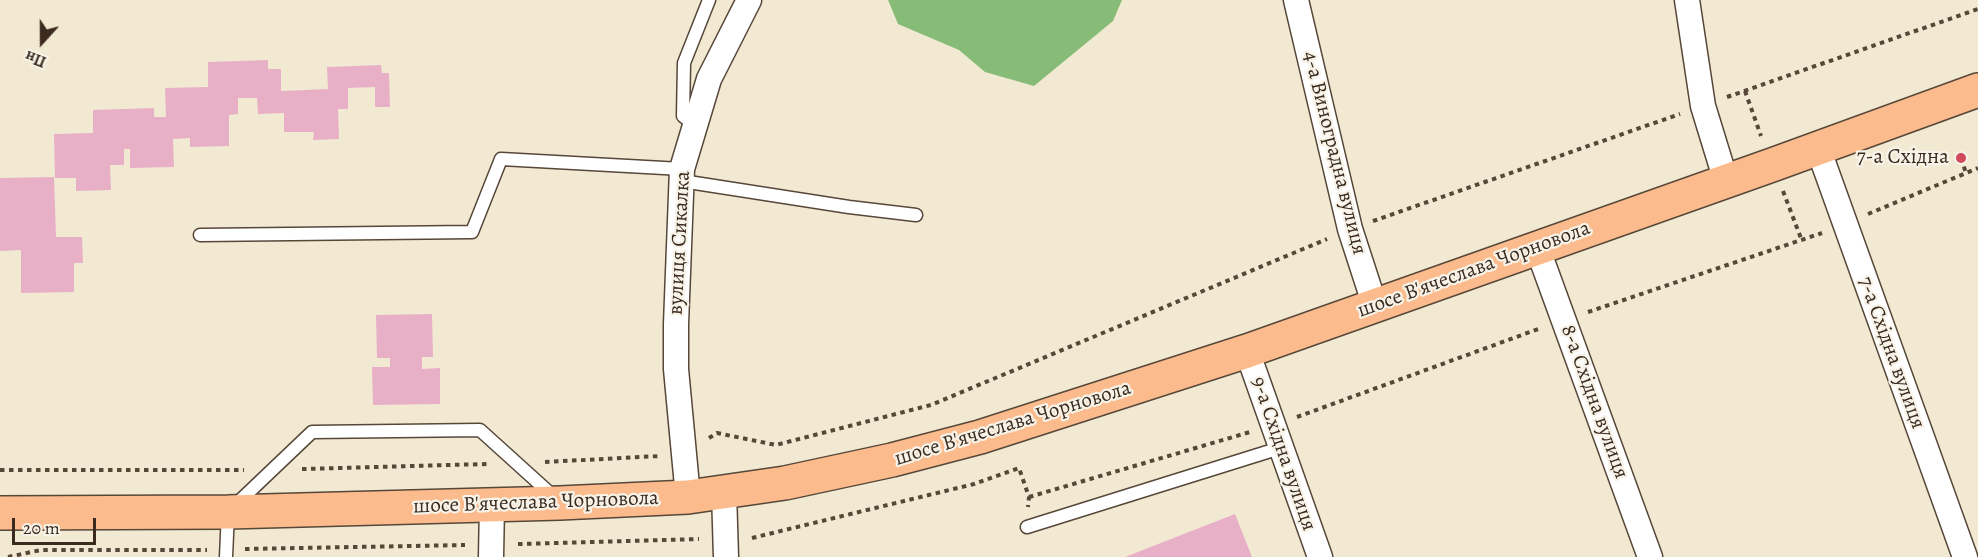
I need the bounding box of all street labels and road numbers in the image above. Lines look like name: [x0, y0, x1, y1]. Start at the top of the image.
street label: 4-а Виноградна вулиця: [1297, 49, 1371, 257]
street label: вулиця Сикалка: [664, 170, 696, 316]
street label: шосе В'ячеслава Чорновола: [1354, 216, 1594, 324]
street label: 7-а Східна вулиця: [1852, 273, 1930, 433]
street label: 8-а Східна вулиця: [1554, 322, 1634, 482]
street label: 9-а Східна вулиця: [1245, 374, 1321, 534]
street label: шосе В'ячеслава Чорновола: [892, 376, 1134, 472]
street label: шосе В'ячеслава Чорновола: [413, 486, 659, 520]

